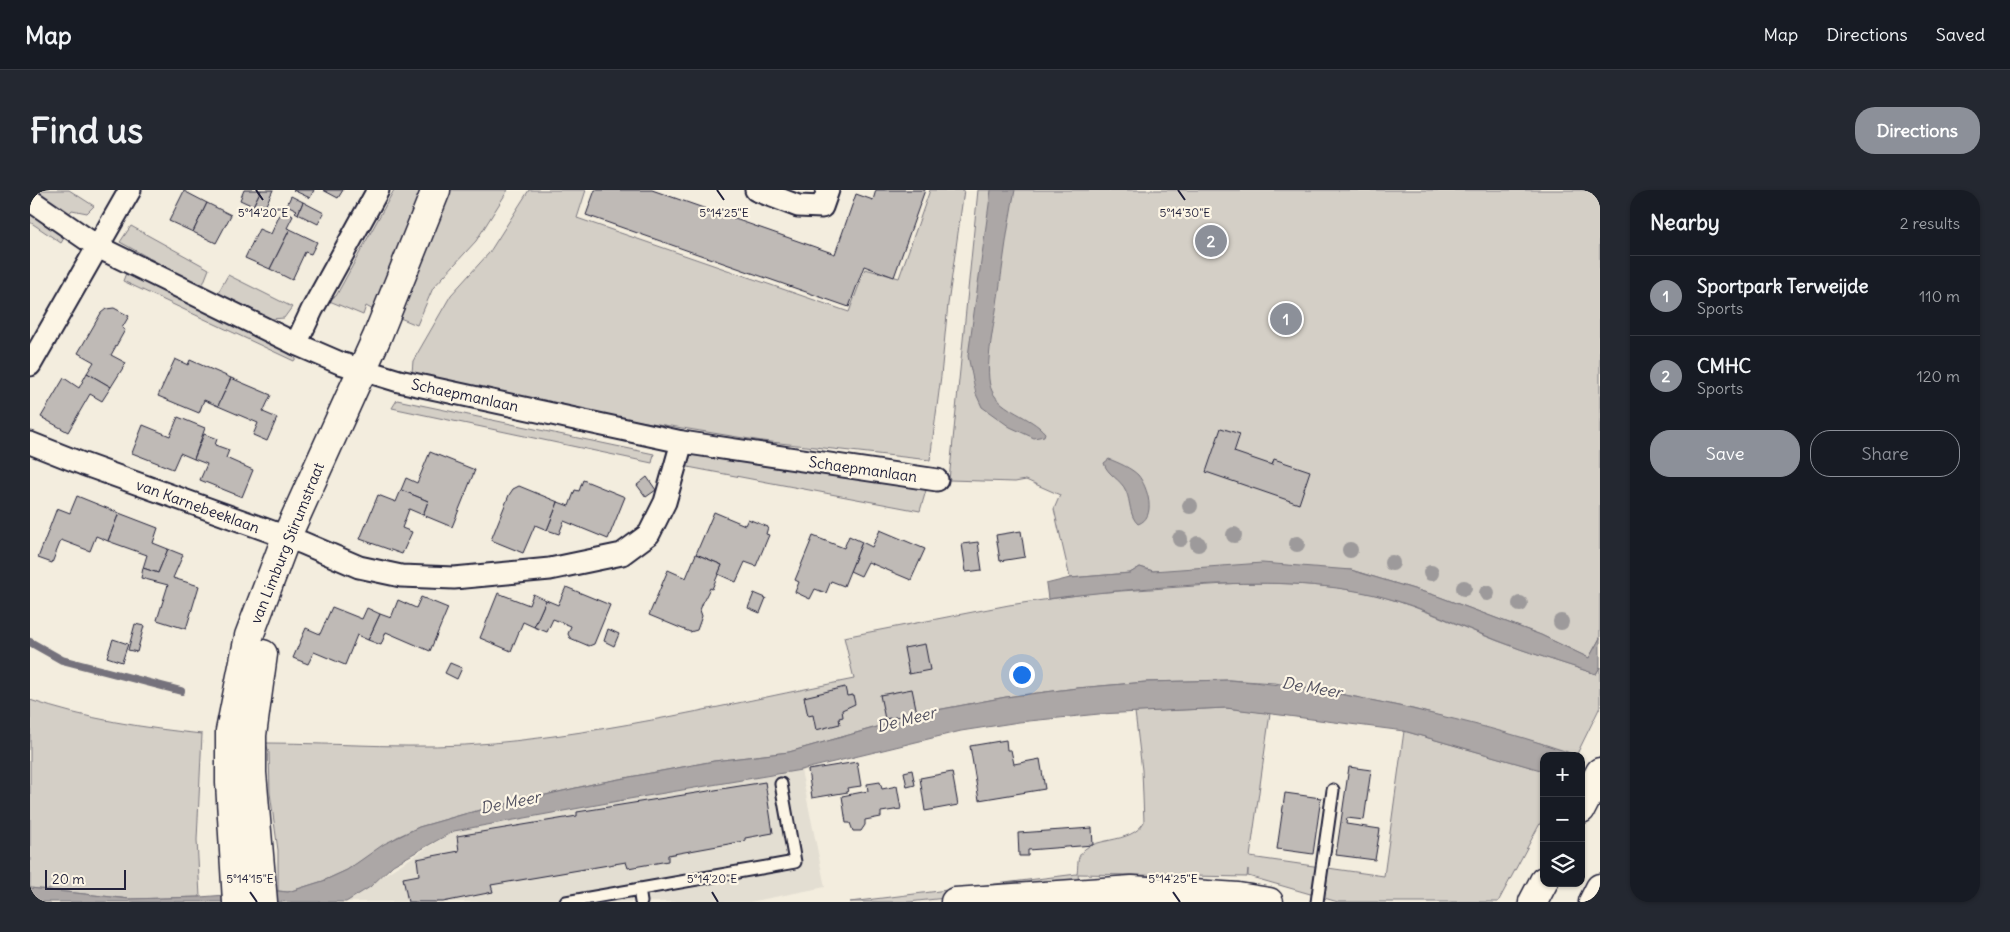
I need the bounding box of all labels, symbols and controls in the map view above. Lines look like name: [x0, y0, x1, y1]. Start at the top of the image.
text: Map: [25, 20, 72, 50]
text: Map: [1763, 23, 1798, 46]
text: Directions: [1826, 23, 1908, 46]
text: Saved: [1936, 23, 1985, 46]
button: Directions: [1855, 107, 1980, 154]
text: Find us: [30, 108, 143, 152]
text: 5°14'20"E: [238, 205, 288, 220]
text: 5°14'25"E: [699, 205, 749, 220]
text: 5°14'30"E: [1160, 205, 1210, 220]
text: Nearby: [1650, 209, 1720, 236]
text: 2 results: [1900, 213, 1960, 233]
pin: 2: [1195, 222, 1227, 260]
text: Sportpark Terweijde: [1697, 274, 1868, 298]
text: 1: [1663, 286, 1669, 306]
text: 110 m: [1919, 286, 1960, 306]
text: Sports: [1697, 298, 1743, 318]
pin: 1: [1270, 300, 1302, 338]
text: CMHC: [1697, 354, 1751, 378]
text: 2: [1662, 366, 1670, 386]
text: 120 m: [1917, 366, 1960, 386]
street label: Schaepmanlaan: [410, 374, 521, 416]
text: Sports: [1697, 378, 1743, 398]
button: Save: [1650, 430, 1800, 477]
button: Share: [1810, 430, 1960, 477]
street label: Schaepmanlaan: [808, 452, 919, 486]
street label: van Limburg Stirumstraat: [246, 460, 328, 626]
street label: van Karnebeeklaan: [134, 475, 263, 537]
your location: [1009, 662, 1035, 688]
water label: De Meer: [1281, 672, 1346, 703]
water label: De Meer: [874, 701, 940, 736]
map controls: [1540, 752, 1585, 887]
button: +: [1540, 752, 1585, 797]
water label: De Meer: [478, 786, 544, 818]
button: −: [1540, 797, 1585, 842]
button: layers: [1540, 842, 1585, 887]
scale bar: [45, 867, 126, 890]
text: 20 m: [52, 870, 85, 888]
text: 5°14'15"E: [226, 871, 274, 886]
text: 5°14'20"E: [687, 871, 737, 886]
text: 5°14'25"E: [1148, 871, 1198, 886]

